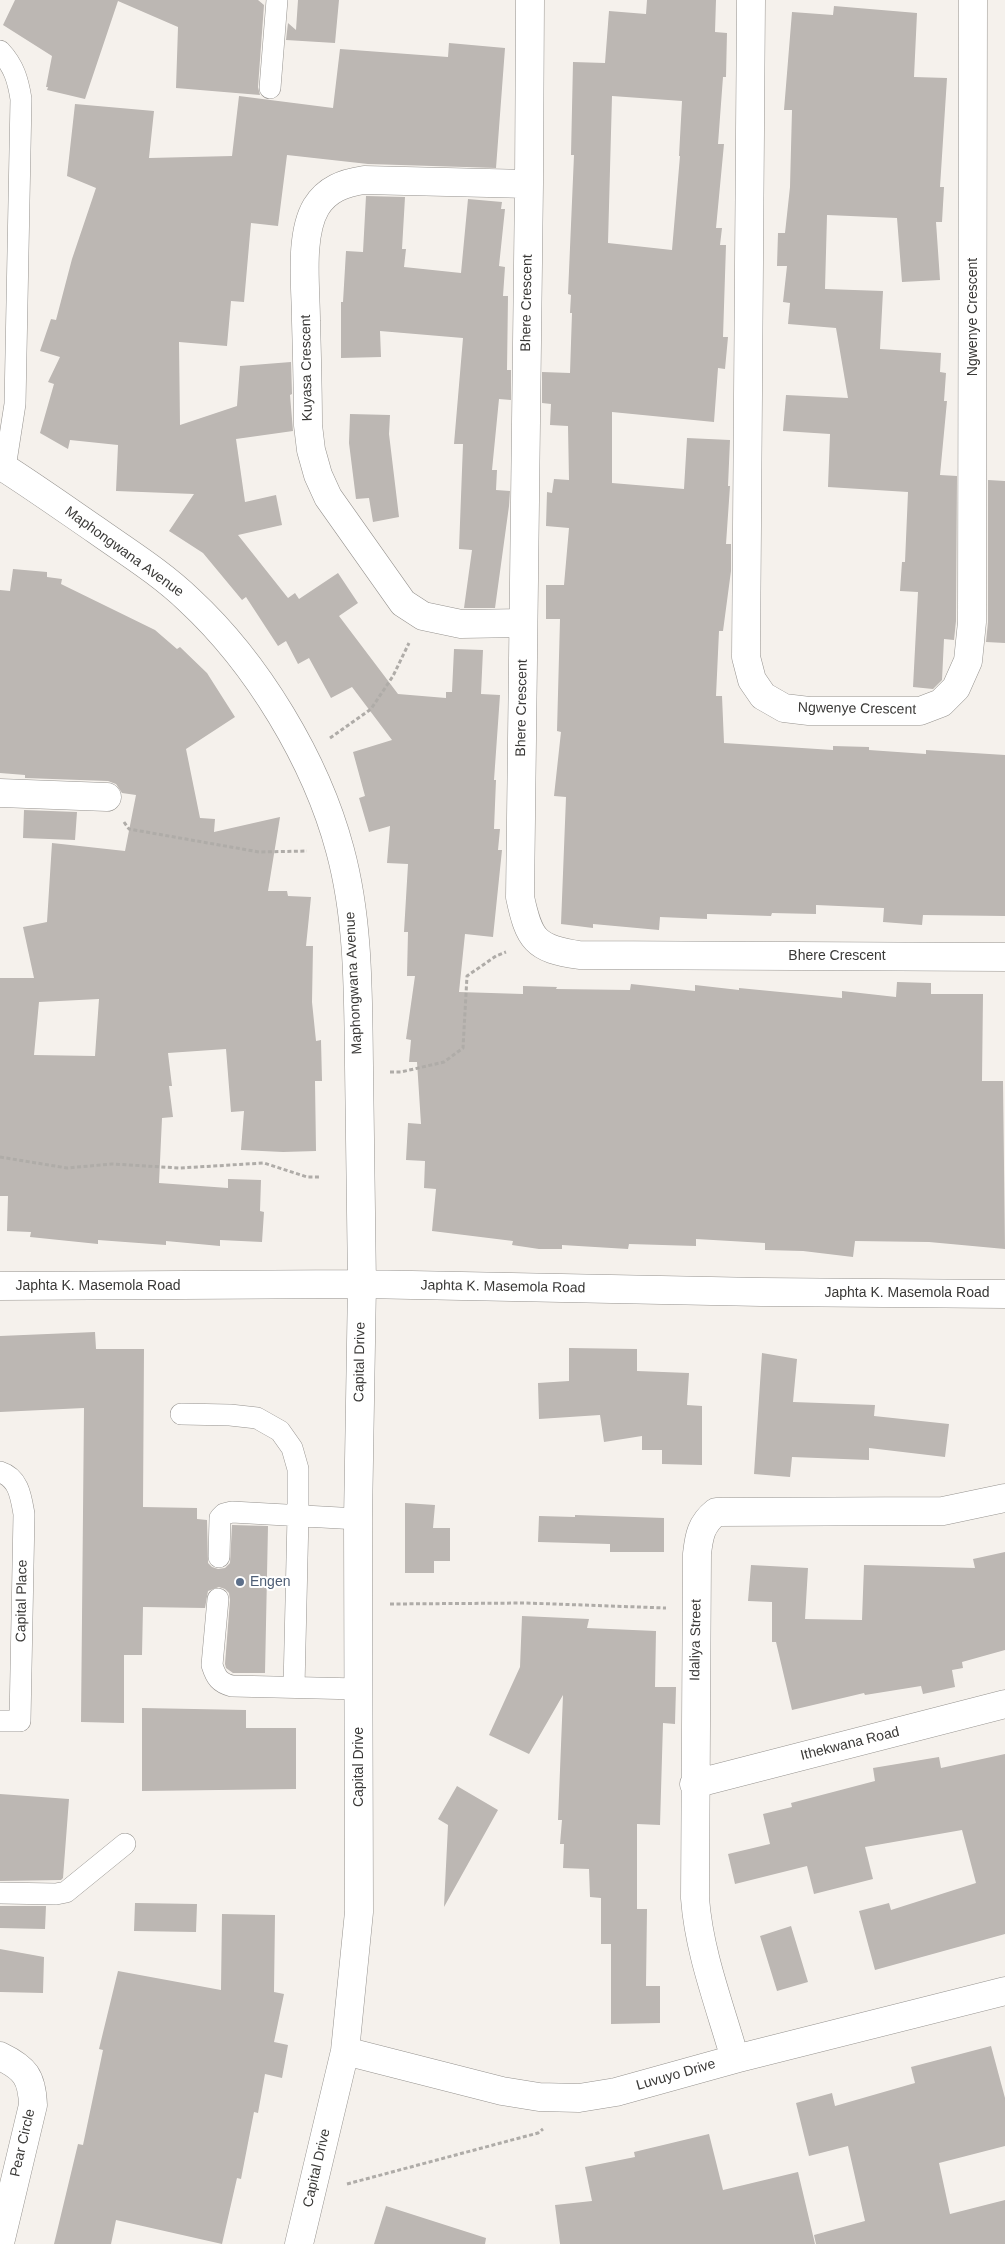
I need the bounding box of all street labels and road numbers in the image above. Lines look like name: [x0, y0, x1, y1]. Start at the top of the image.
street label: Bhere Crescent: [518, 254, 536, 352]
street label: Ngwenye Crescent: [965, 258, 981, 376]
street label: Kuyasa Crescent: [298, 315, 316, 421]
street label: Maphongwana Avenue: [61, 503, 187, 601]
street label: Bhere Crescent: [513, 659, 531, 757]
street label: Ngwenye Crescent: [798, 700, 916, 718]
street label: Maphongwana Avenue: [342, 911, 366, 1055]
street label: Bhere Crescent: [788, 948, 886, 964]
street label: Japhta K. Masemola Road: [420, 1277, 586, 1297]
street label: Japhta K. Masemola Road: [16, 1278, 180, 1294]
street label: Japhta K. Masemola Road: [825, 1285, 989, 1301]
street label: Capital Drive: [351, 1322, 369, 1402]
street label: Capital Place: [13, 1560, 31, 1642]
street label: Idaliya Street: [687, 1599, 705, 1681]
street label: Ithekwana Road: [799, 1724, 901, 1764]
street label: Capital Drive: [351, 1727, 367, 1807]
street label: Luvuyo Drive: [634, 2056, 718, 2094]
street label: Pear Circle: [7, 2107, 39, 2179]
street label: Capital Drive: [300, 2127, 334, 2209]

